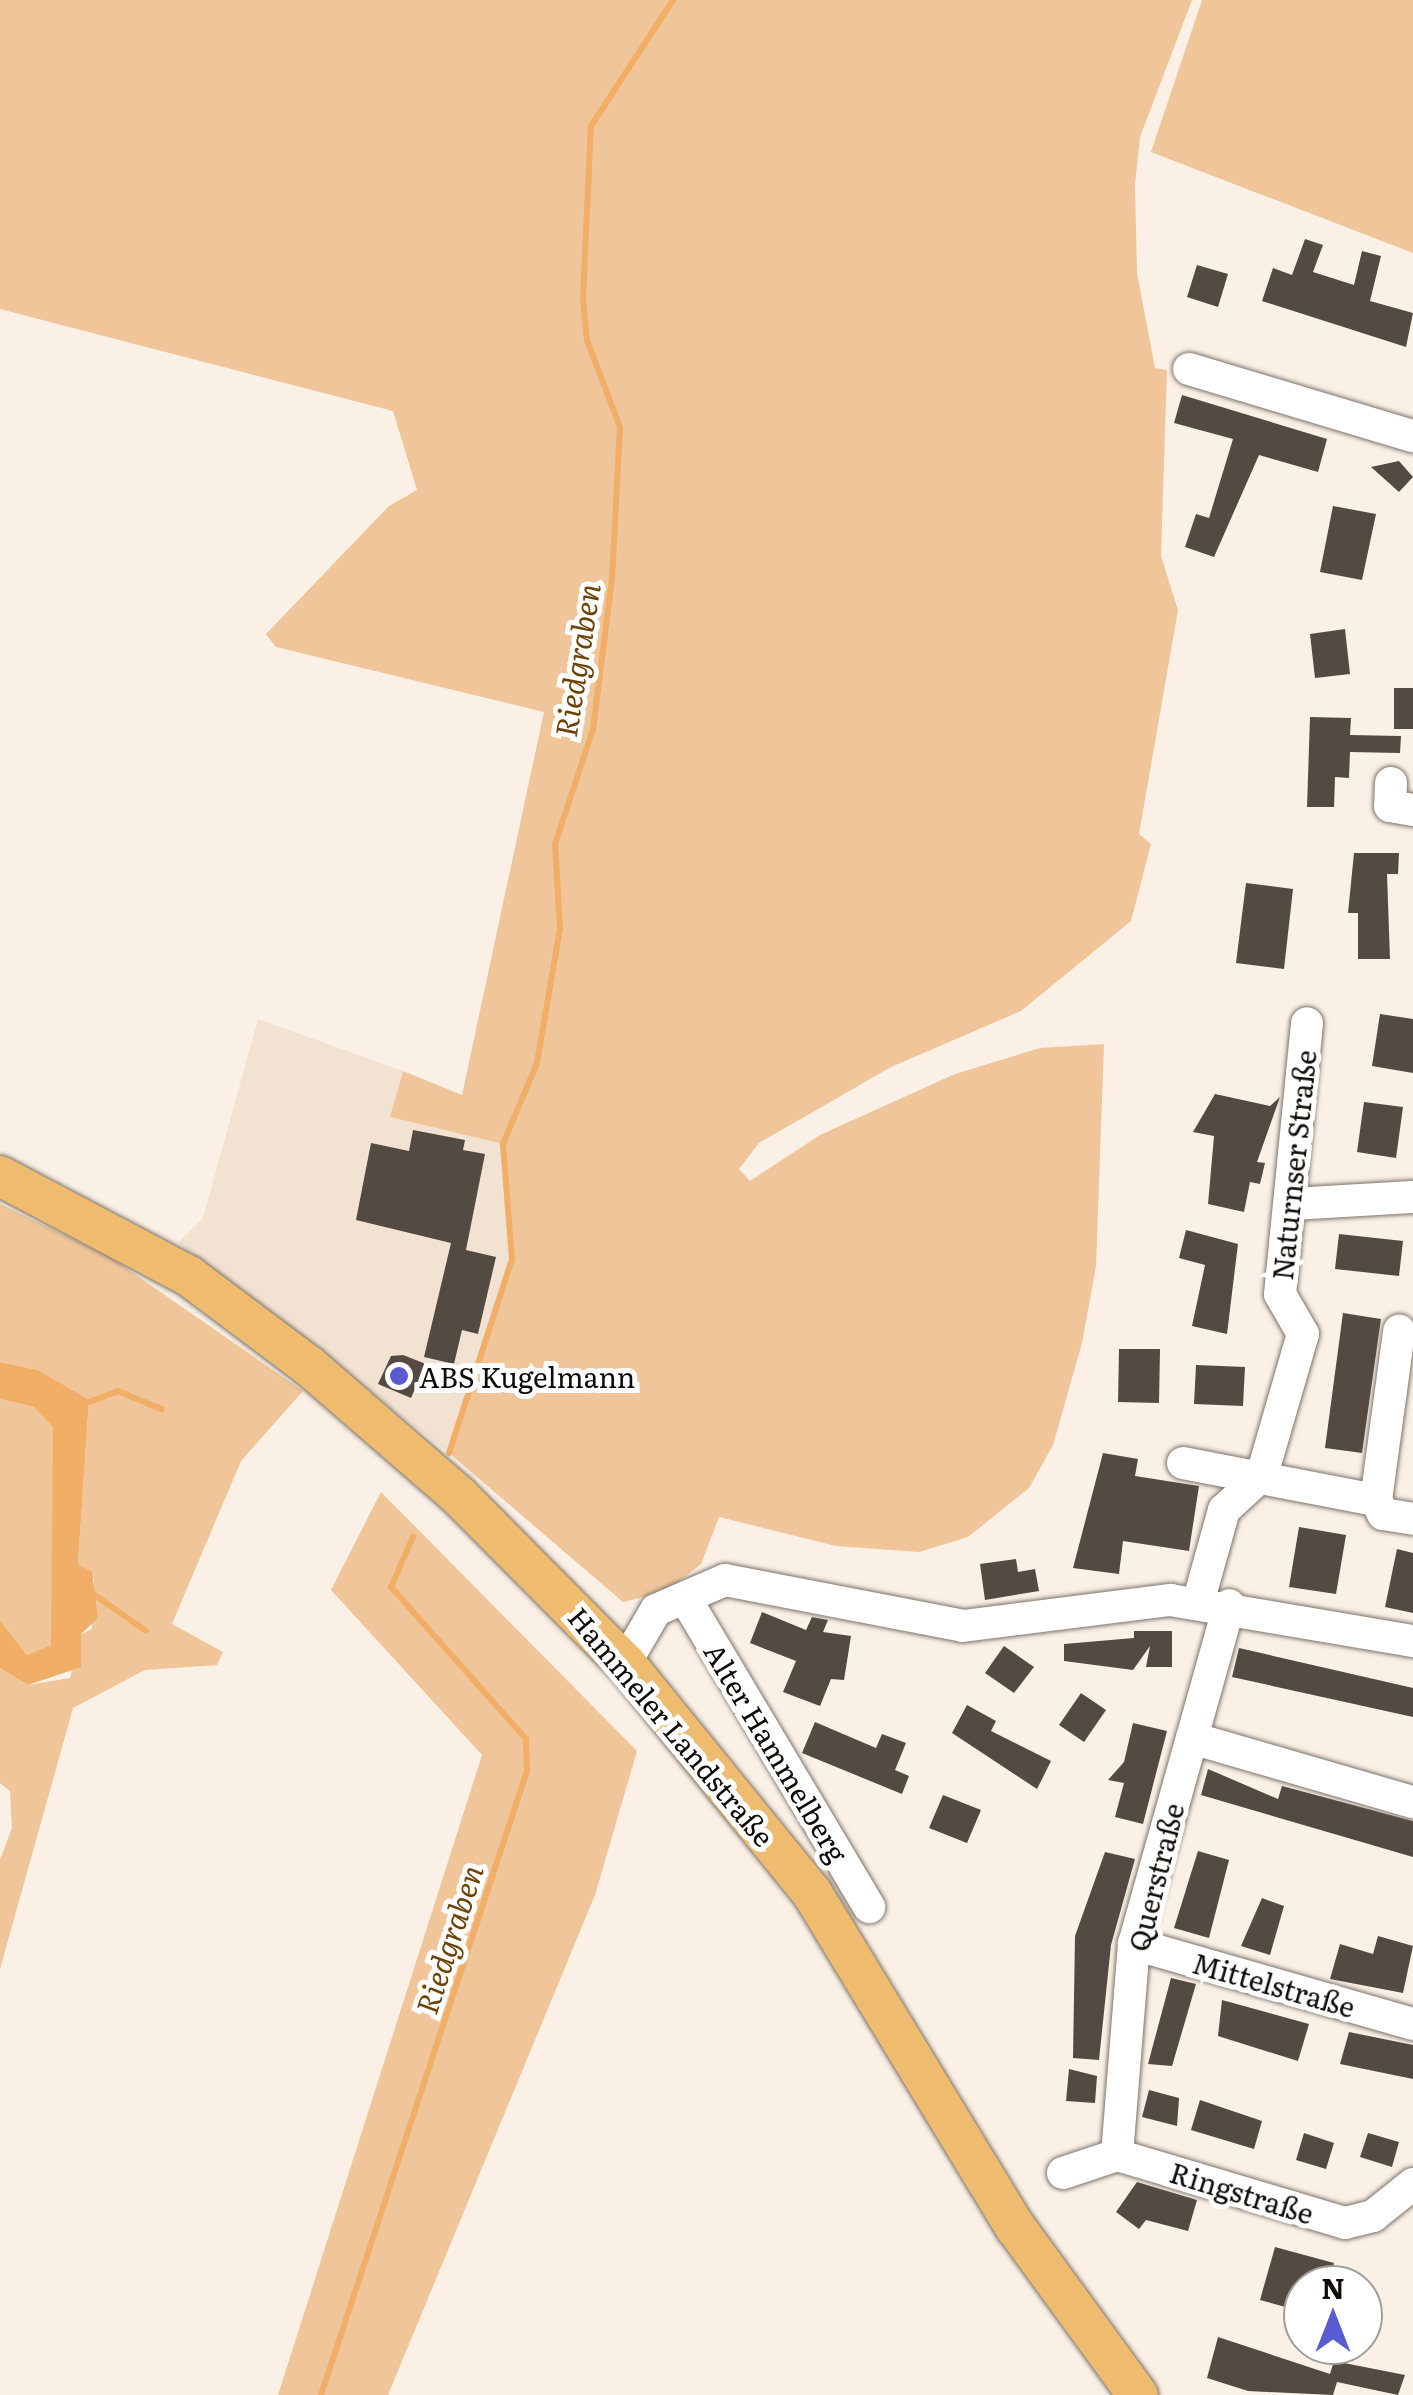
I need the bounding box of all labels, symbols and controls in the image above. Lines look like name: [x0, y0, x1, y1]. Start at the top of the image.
water label: Riedgraben: [546, 581, 606, 739]
street label: Naturnser Straße: [1264, 1048, 1322, 1282]
place label: ABS Kugelmann: [419, 1359, 635, 1393]
marker: ABS Kugelmann: [388, 1365, 410, 1387]
street label: Hammeler Landstraße: [562, 1600, 782, 1852]
street label: Alter Hammelberg: [698, 1636, 856, 1868]
street label: Querstraße: [1120, 1799, 1190, 1955]
water label: Riedgraben: [407, 1860, 489, 2018]
street label: Mittelstraße: [1189, 1945, 1359, 2023]
street label: Ringstraße: [1166, 2154, 1318, 2230]
north arrow: [1283, 2265, 1383, 2365]
text: N: [1321, 2266, 1345, 2308]

